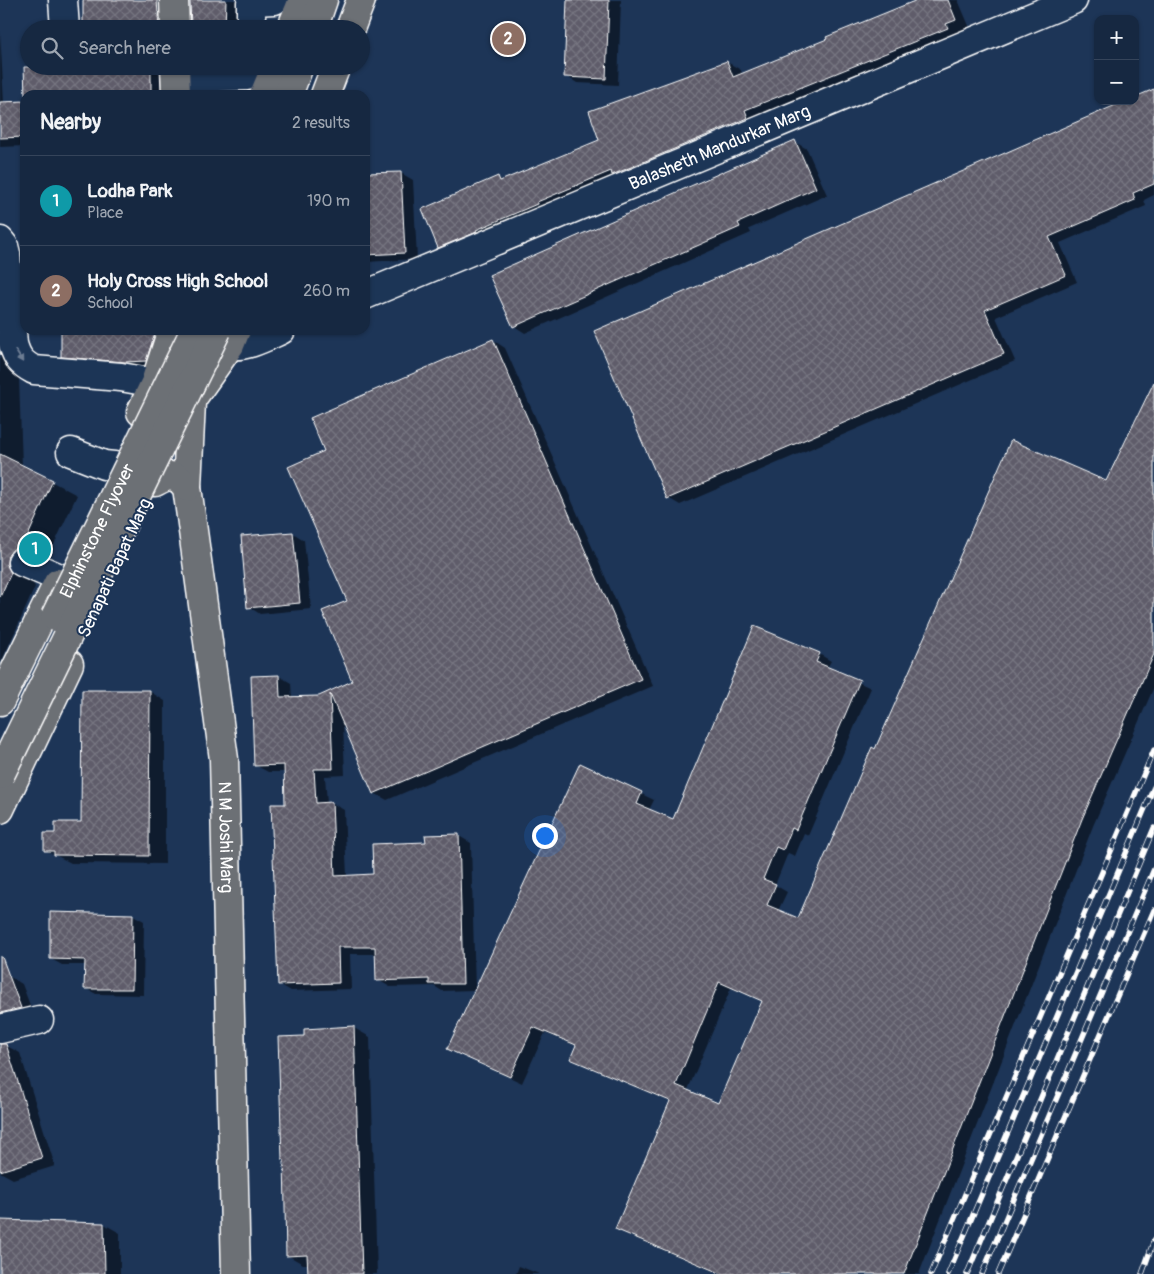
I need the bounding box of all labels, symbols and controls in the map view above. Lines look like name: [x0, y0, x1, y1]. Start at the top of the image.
map controls: [1094, 15, 1139, 105]
button: +: [1094, 15, 1139, 60]
search box: [20, 20, 370, 75]
pin: 2: [492, 20, 524, 58]
icon: search: [38, 34, 66, 62]
text: Search here: [78, 36, 171, 60]
button: −: [1094, 60, 1139, 105]
street label: Balasheth Mandurkar Marg: [625, 99, 814, 195]
text: Nearby: [40, 109, 101, 136]
text: 2 results: [292, 113, 350, 133]
text: Lodha Park: [87, 179, 172, 203]
text: 1: [53, 191, 59, 211]
text: 190 m: [307, 191, 350, 211]
text: Place: [87, 203, 123, 223]
text: Holy Cross High School: [87, 269, 268, 293]
text: 2: [52, 281, 60, 301]
text: 260 m: [303, 281, 350, 301]
text: School: [87, 293, 133, 313]
one-way arrow: [14, 349, 23, 363]
street label: Elphinstone Flyover: [54, 459, 140, 602]
street label: Senapati Bapat Marg: [73, 495, 157, 641]
pin: 1: [19, 530, 51, 568]
street label: N M Joshi Marg: [213, 781, 239, 893]
your location: [532, 823, 558, 849]

